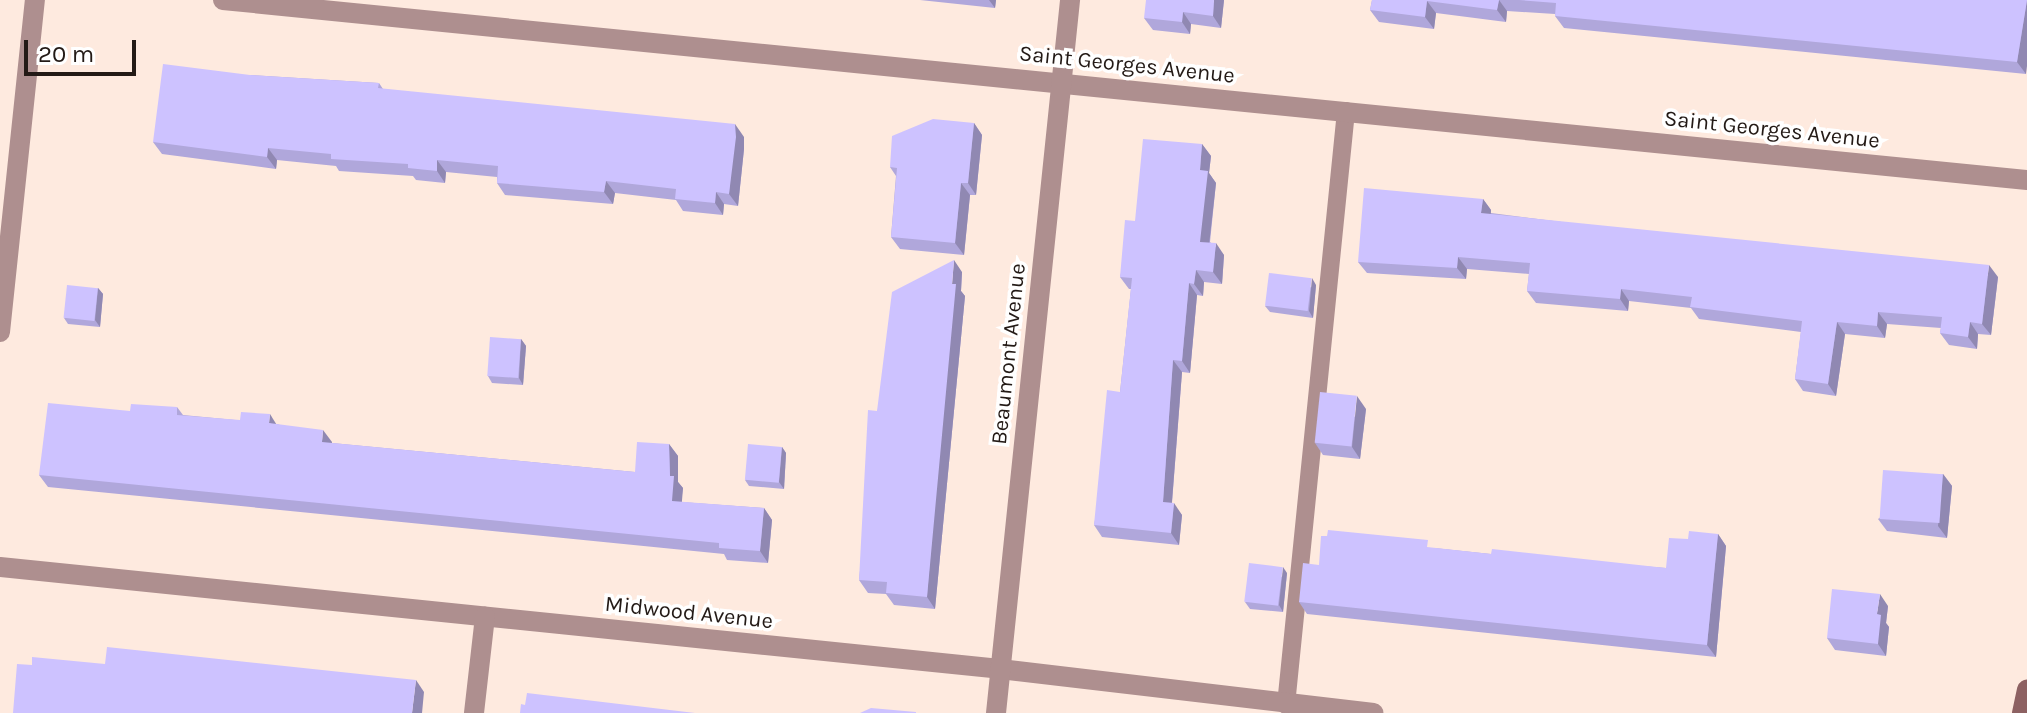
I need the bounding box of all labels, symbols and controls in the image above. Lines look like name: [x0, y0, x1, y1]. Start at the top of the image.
scale bar: [28, 24, 140, 74]
text: 20 m: [38, 40, 94, 68]
street label: Saint Georges Avenue: [1018, 41, 1236, 89]
street label: Saint Georges Avenue: [1663, 106, 1881, 154]
street label: Beaumont Avenue: [986, 262, 1032, 446]
street label: Midwood Avenue: [604, 591, 774, 635]

